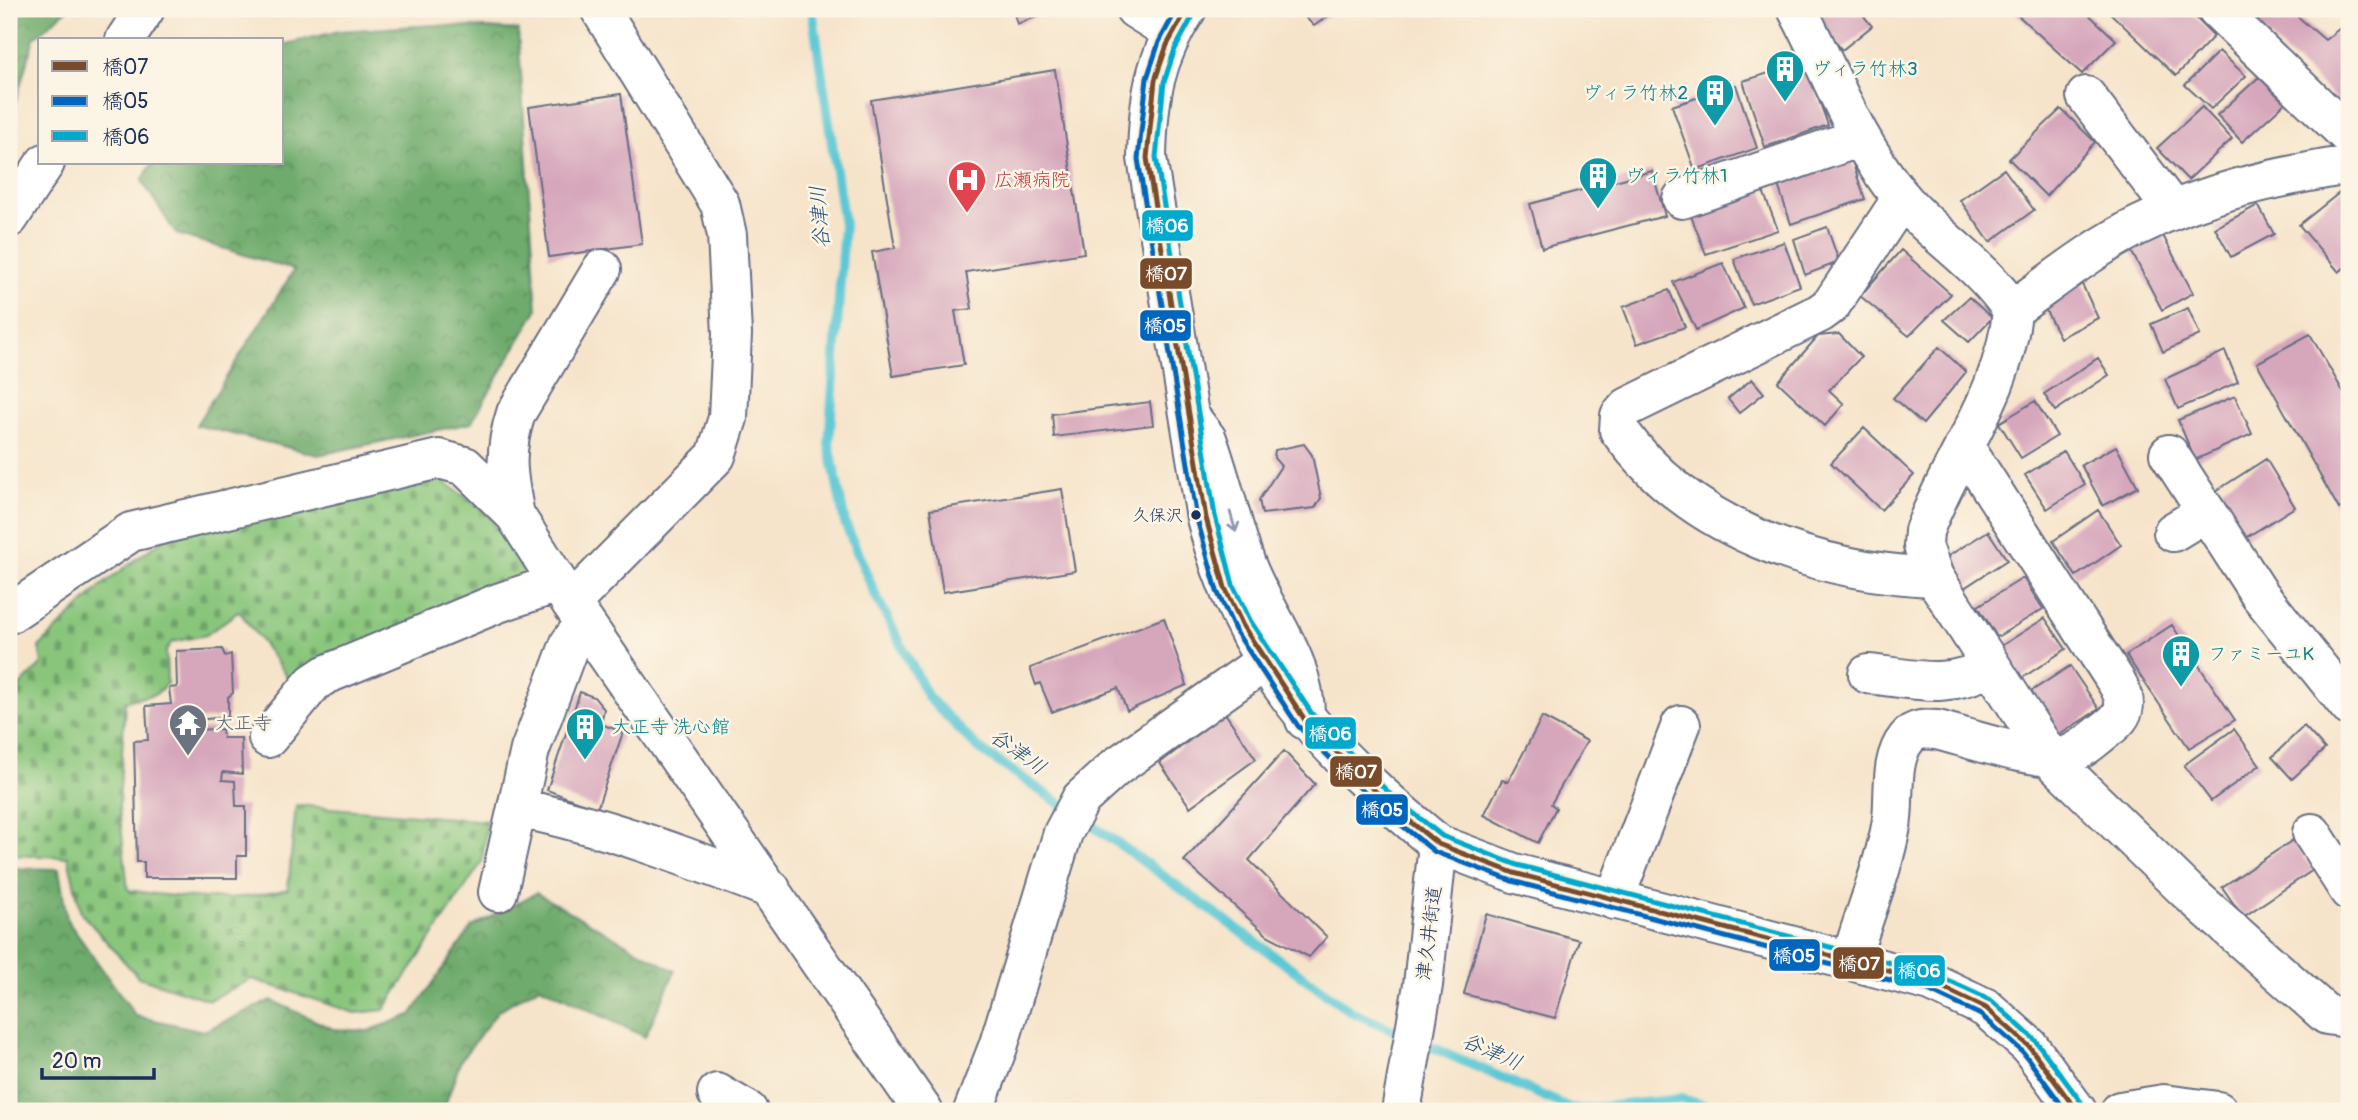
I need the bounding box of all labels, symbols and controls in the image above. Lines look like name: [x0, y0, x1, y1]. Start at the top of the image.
legend: [38, 38, 284, 164]
building icon: ヴィラ竹林3: [1764, 48, 1806, 103]
text: 橋07: [102, 54, 148, 81]
place label: ヴィラ竹林3: [1812, 57, 1918, 81]
building icon: ヴィラ竹林2: [1694, 72, 1736, 127]
place label: ヴィラ竹林2: [1582, 81, 1688, 105]
text: 橋05: [102, 88, 149, 115]
text: 橋06: [102, 124, 150, 151]
building icon: ヴィラ竹林1: [1577, 155, 1619, 210]
hospital icon: 広瀬病院: [946, 159, 988, 214]
place label: ヴィラ竹林1: [1625, 164, 1727, 188]
place label: 広瀬病院: [994, 168, 1070, 192]
water label: 谷津川: [804, 185, 836, 249]
line badge: 橋06: [1141, 209, 1194, 242]
text: 橋06: [1145, 214, 1189, 238]
line badge: 橋07: [1139, 257, 1193, 290]
text: 橋07: [1145, 262, 1188, 286]
line badge: 橋05: [1139, 309, 1192, 342]
text: 橋05: [1144, 314, 1186, 338]
place label: 久保沢: [1132, 505, 1183, 526]
marker: 久保沢: [1189, 508, 1203, 522]
one-way arrow: [1227, 511, 1240, 533]
building icon: ファミーユK: [2160, 633, 2202, 688]
place label: ファミーユK: [2208, 642, 2314, 666]
temple icon: 大正寺: [167, 702, 209, 757]
building icon: 大正寺 洗心館: [564, 706, 606, 761]
place label: 大正寺: [215, 711, 272, 735]
place label: 大正寺 洗心館: [612, 715, 730, 739]
line badge: 橋06: [1304, 716, 1357, 750]
text: 橋06: [1308, 722, 1352, 746]
water label: 谷津川: [985, 723, 1051, 781]
line badge: 橋07: [1329, 755, 1383, 788]
text: 橋07: [1335, 760, 1378, 784]
line badge: 橋05: [1355, 793, 1409, 826]
text: 橋05: [1361, 798, 1403, 822]
street label: 津久井街道: [1411, 884, 1447, 982]
line badge: 橋05: [1768, 938, 1821, 972]
text: 橋05: [1773, 944, 1815, 968]
line badge: 橋07: [1832, 946, 1885, 980]
text: 橋07: [1838, 952, 1881, 976]
line badge: 橋06: [1893, 954, 1946, 987]
text: 橋06: [1897, 959, 1941, 983]
water label: 谷津川: [1458, 1027, 1526, 1077]
scale bar: [42, 1036, 154, 1080]
text: 20 m: [52, 1048, 101, 1075]

